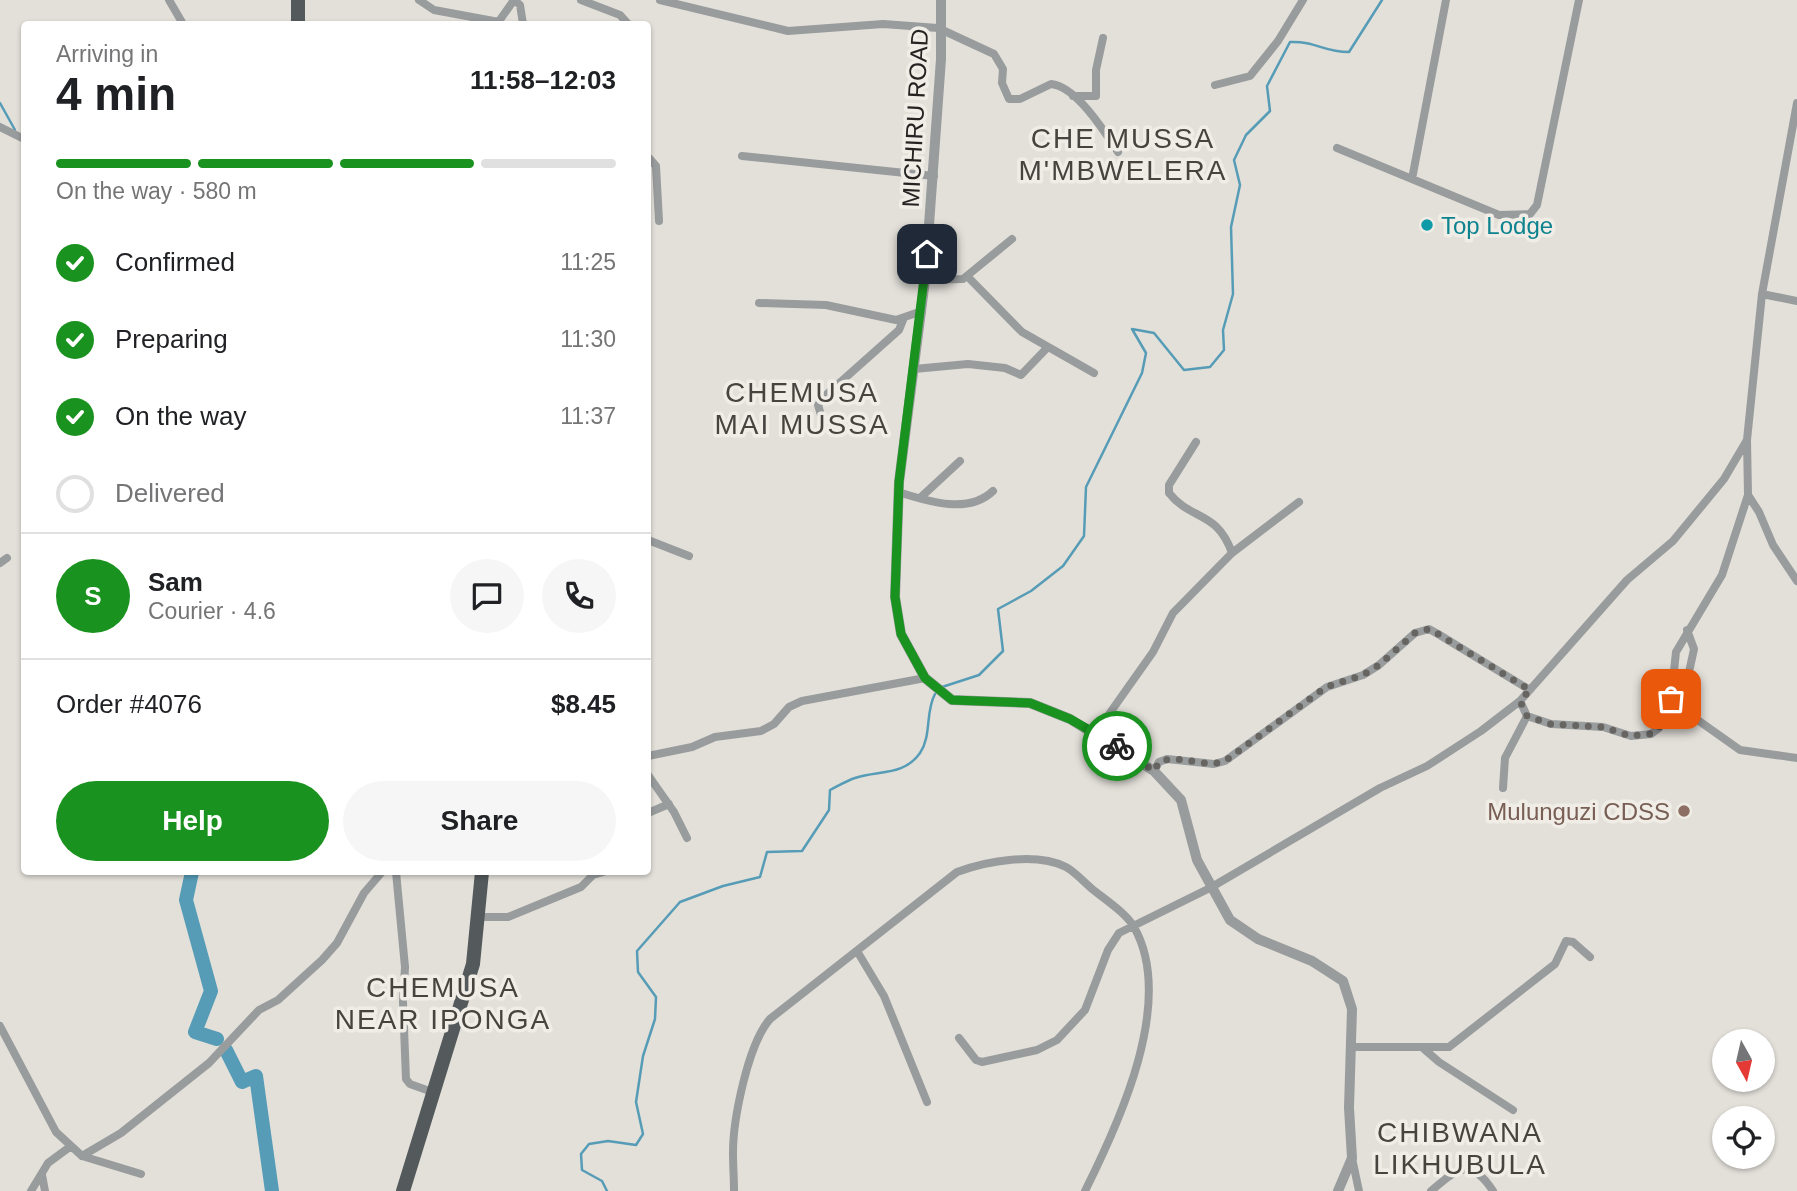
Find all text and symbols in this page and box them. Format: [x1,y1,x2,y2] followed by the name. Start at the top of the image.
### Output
[897,28,933,208] street label: MICHIRU ROAD
[56,41,158,67] text: Arriving in
[470,65,616,95] text: 11:58–12:03
[56,68,176,120] text: 4 min
[1019,123,1227,186] district label: CHE MUSSA M'MBWELERA
[56,178,257,204] text: On the way · 580 m
[1441,212,1553,239] place label: Top Lodge
[1419,217,1435,233] marker: Top Lodge
[897,224,957,284] pin
[908,235,946,273] icon: home
[56,244,94,282] icon: check
[115,247,235,277] text: Confirmed
[560,249,616,275] text: 11:25
[56,321,94,359] icon: check
[115,324,228,354] text: Preparing
[560,326,616,352] text: 11:30
[714,377,890,440] district label: CHEMUSA MAI MUSSA
[56,398,94,436] icon: check
[115,401,247,431] text: On the way
[560,403,616,429] text: 11:37
[115,478,225,508] text: Delivered
[450,559,524,633] button: chat
[542,559,616,633] button: phone
[148,567,203,597] text: Sam
[84,581,102,611] text: S
[148,598,276,624] text: Courier · 4.6
[1641,669,1701,729] pin
[1652,680,1690,718] icon: bag
[56,689,202,719] text: Order #4076
[551,689,616,719] text: $8.45
[1082,711,1152,781] courier
[1098,727,1136,765] icon: bike
[56,781,329,861] button: Help
[343,781,616,861] button: Share
[1487,798,1670,825] place label: Mulunguzi CDSS
[1676,803,1692,819] marker: Mulunguzi CDSS
[335,972,551,1035] district label: CHEMUSA NEAR IPONGA
[1712,1029,1774,1092] north arrow
[1712,1029,1775,1169] map controls
[1712,1106,1775,1169] button: locate
[1373,1117,1547,1180] district label: CHIBWANA LIKHUBULA

